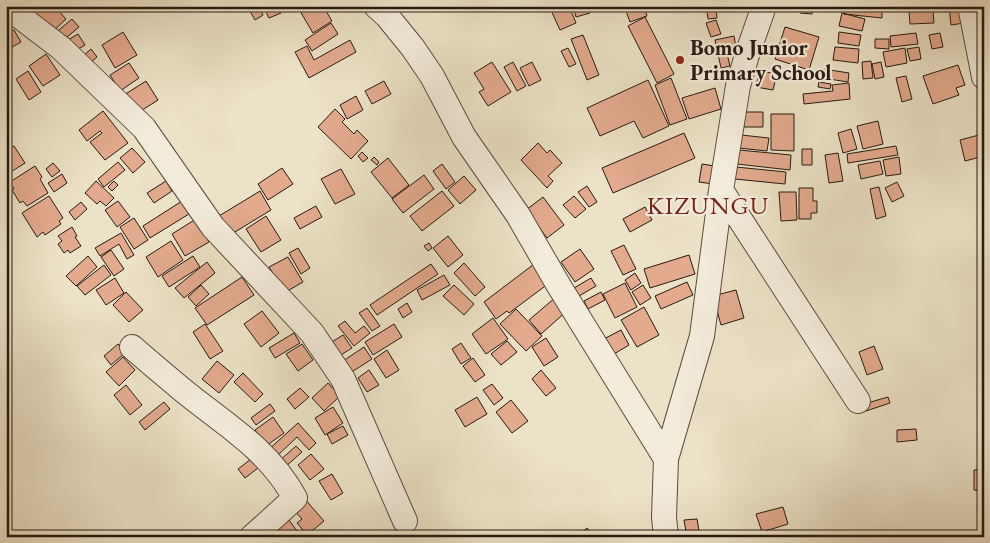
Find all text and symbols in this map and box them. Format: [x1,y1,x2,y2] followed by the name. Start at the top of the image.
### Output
[690,33,832,87] place label: Bomo Junior Primary School
[674,54,686,66] marker: Bomo Junior Primary School
[647,189,769,221] district label: KIZUNGU

